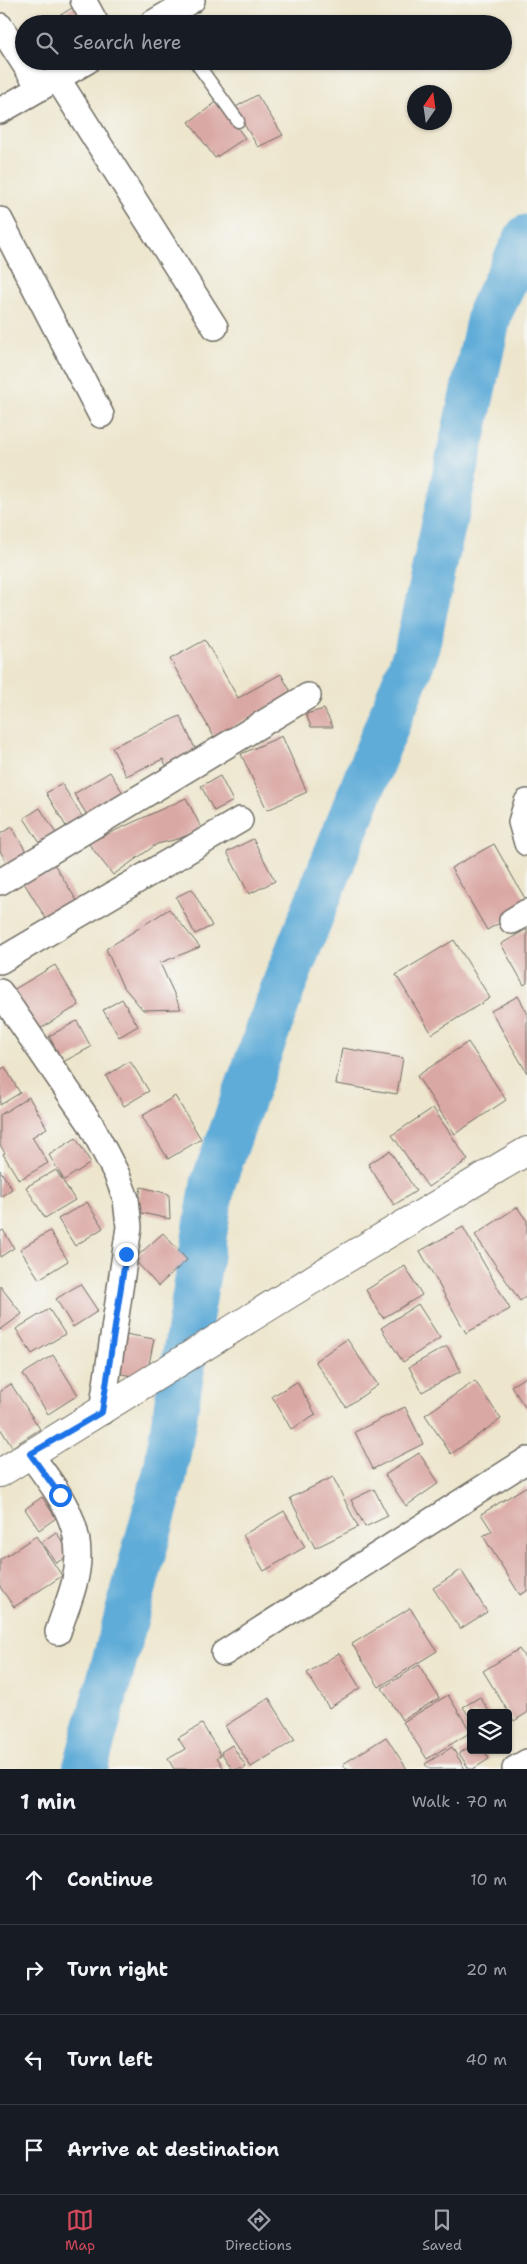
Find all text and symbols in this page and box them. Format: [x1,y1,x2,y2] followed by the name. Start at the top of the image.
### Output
[15,15,512,70] search box
[33,29,61,57] icon: search
[73,30,182,55] text: Search here
[407,85,452,130] north arrow
[115,1243,138,1266] route end
[49,1484,72,1507] route start
[467,1709,512,1754] map controls
[467,1709,512,1754] button: layers
[20,1788,76,1816] text: 1 min
[412,1791,507,1812] text: Walk · 70 m
[20,1866,48,1894] icon: ahead
[67,1867,153,1892] text: Continue
[470,1869,507,1890] text: 10 m
[20,1956,48,1984] icon: right
[67,1957,168,1982] text: Turn right
[466,1959,507,1980] text: 20 m
[20,2046,48,2074] icon: left
[67,2047,153,2072] text: Turn left
[465,2049,507,2070] text: 40 m
[20,2136,48,2164] icon: arrive
[67,2137,279,2162] text: Arrive at destination
[65,2206,95,2254] tab: Map
[225,2206,292,2254] tab: Directions
[422,2206,462,2254] tab: Saved

